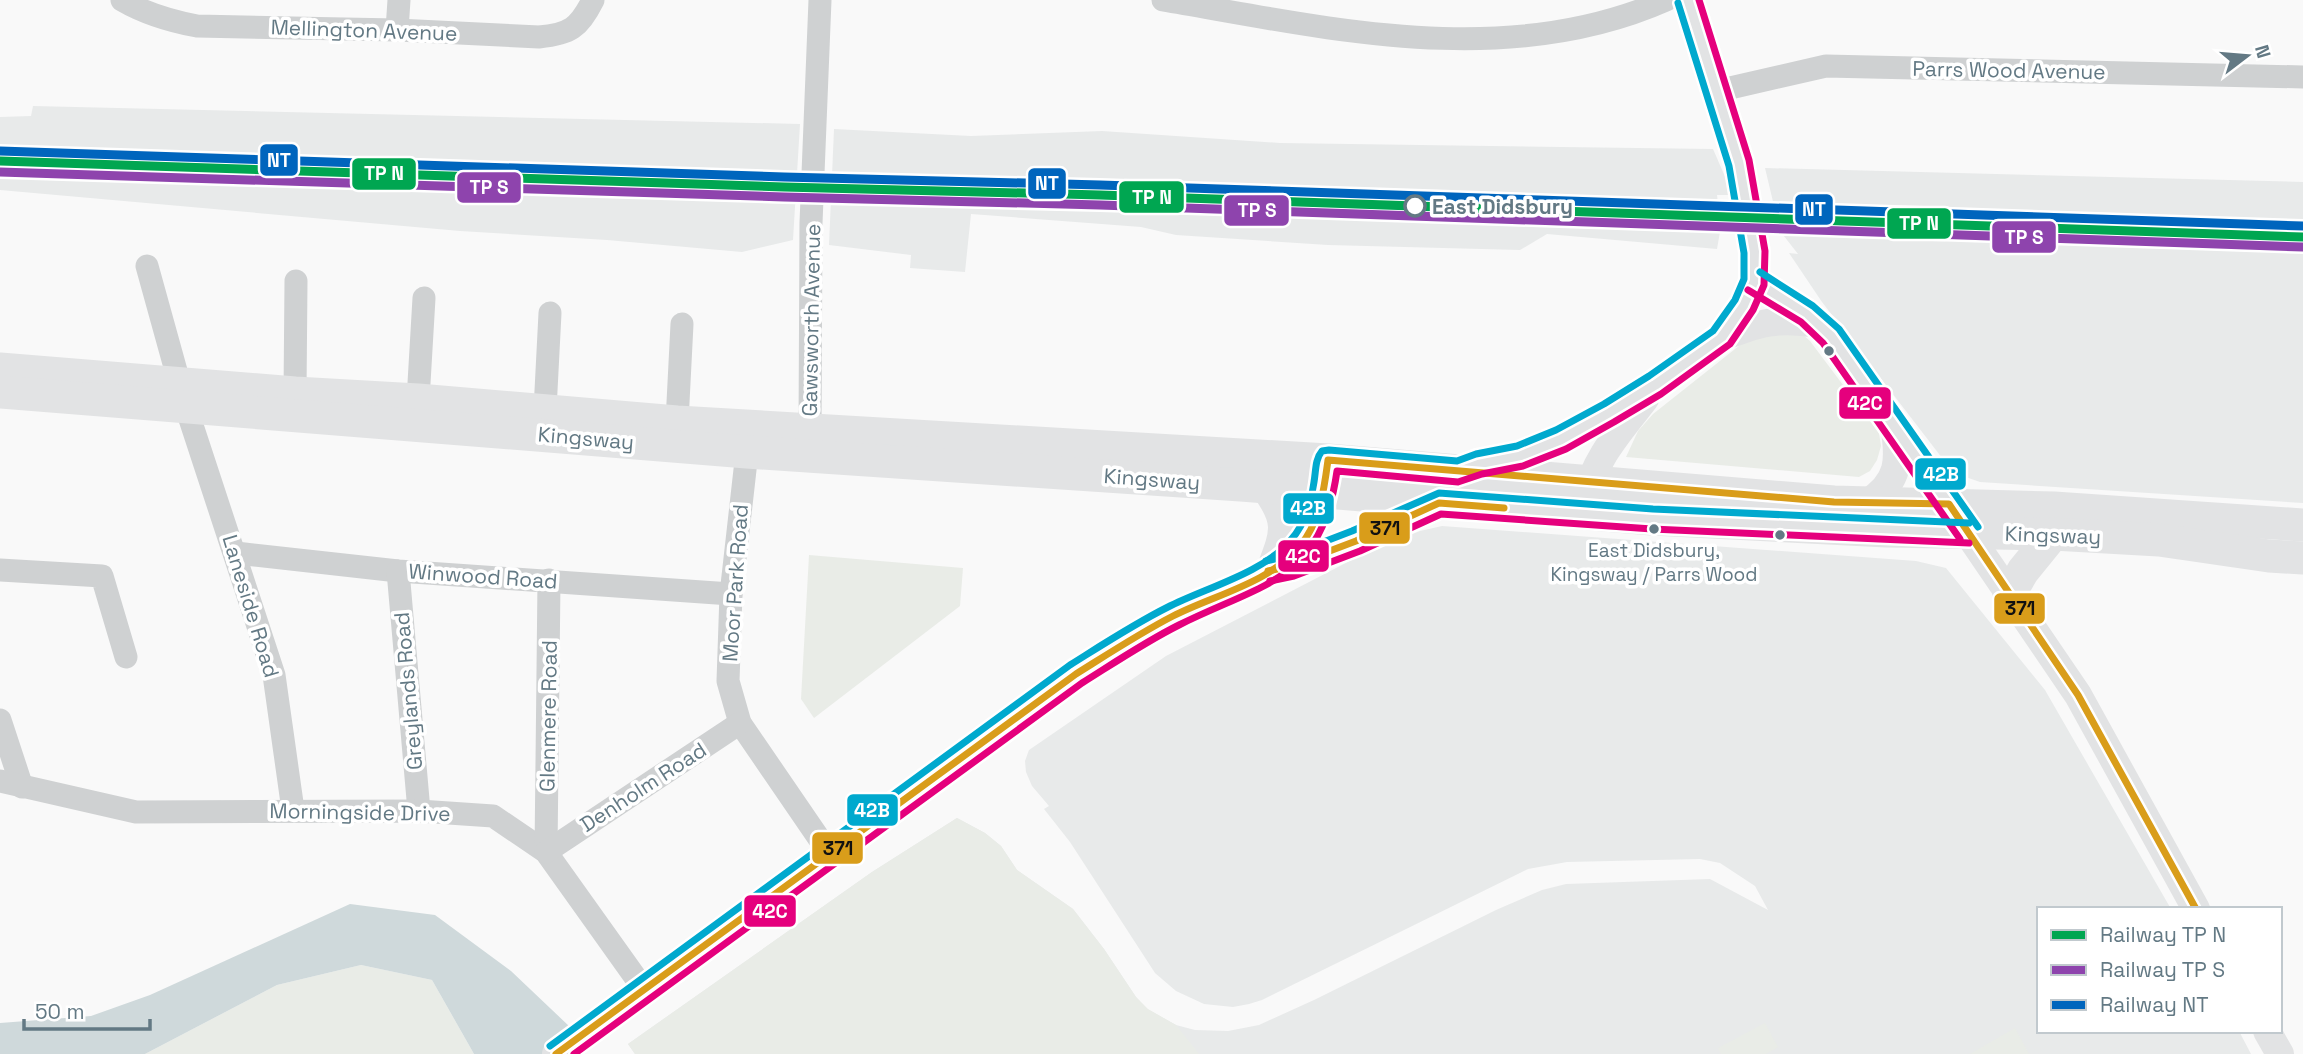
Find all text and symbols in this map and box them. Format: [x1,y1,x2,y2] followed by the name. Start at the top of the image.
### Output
[270,13,458,47] street label: Mellington Avenue
[2212,21,2282,91] north arrow
[2249,42,2277,61] text: N
[1912,55,2106,85] street label: Parrs Wood Avenue
[259,143,299,177] line badge: NT
[267,148,291,173] text: NT
[351,157,417,191] line badge: TP N
[364,161,404,186] text: TP N
[1027,167,1067,200] line badge: NT
[456,171,522,204] line badge: TP S
[1035,171,1059,196] text: NT
[470,175,509,200] text: TP S
[1118,180,1185,214] line badge: TP N
[1132,185,1172,210] text: TP N
[1432,193,1573,220] place label: East Didsbury
[1794,193,1834,226] line badge: NT
[1223,194,1290,227] line badge: TP S
[1404,195,1426,217] marker: East Didsbury
[1802,197,1826,222] text: NT
[1238,198,1277,223] text: TP S
[1886,207,1952,240] line badge: TP N
[1899,211,1939,236] text: TP N
[1991,220,2057,254] line badge: TP S
[796,223,826,417] street label: Gawsworth Avenue
[2005,225,2044,250] text: TP S
[1822,344,1836,358] unlabelled marker
[1838,386,1892,420] line badge: 42C
[1847,391,1883,416] text: 42C
[537,420,635,456] street label: Kingsway
[1914,457,1967,491] line badge: 42B
[1103,462,1201,496] street label: Kingsway
[1923,462,1959,487] text: 42B
[1282,492,1335,525] line badge: 42B
[1290,496,1326,521] text: 42B
[716,503,754,663] street label: Moor Park Road
[1358,511,1411,545] line badge: 371
[1370,516,1400,541] text: 371
[2004,520,2102,550] street label: Kingsway
[1647,522,1661,536] marker: East Didsbury, Kingsway / Parrs Wood
[1773,528,1787,542] unlabelled marker
[216,531,286,681] street label: Laneside Road
[1550,538,1758,587] place label: East Didsbury, Kingsway / Parrs Wood
[1277,539,1330,573] line badge: 42C
[1285,544,1321,569] text: 42C
[408,557,558,595] street label: Winwood Road
[1993,592,2046,625] line badge: 371
[2005,596,2035,621] text: 371
[388,611,428,771] street label: Greylands Road
[533,640,563,792] street label: Glenmere Road
[575,736,711,838] street label: Denholm Road
[846,793,899,827] line badge: 42B
[269,797,451,827] street label: Morningside Drive
[854,798,890,823] text: 42B
[811,831,864,865] line badge: 371
[823,836,853,861] text: 371
[743,894,797,928] line badge: 42C
[752,899,788,924] text: 42C
[2037,907,2282,1033] legend
[2100,921,2226,948] text: Railway TP N
[2100,956,2225,983] text: Railway TP S
[24,988,150,1032] scale bar
[2100,991,2209,1018] text: Railway NT
[35,998,85,1025] text: 50 m

